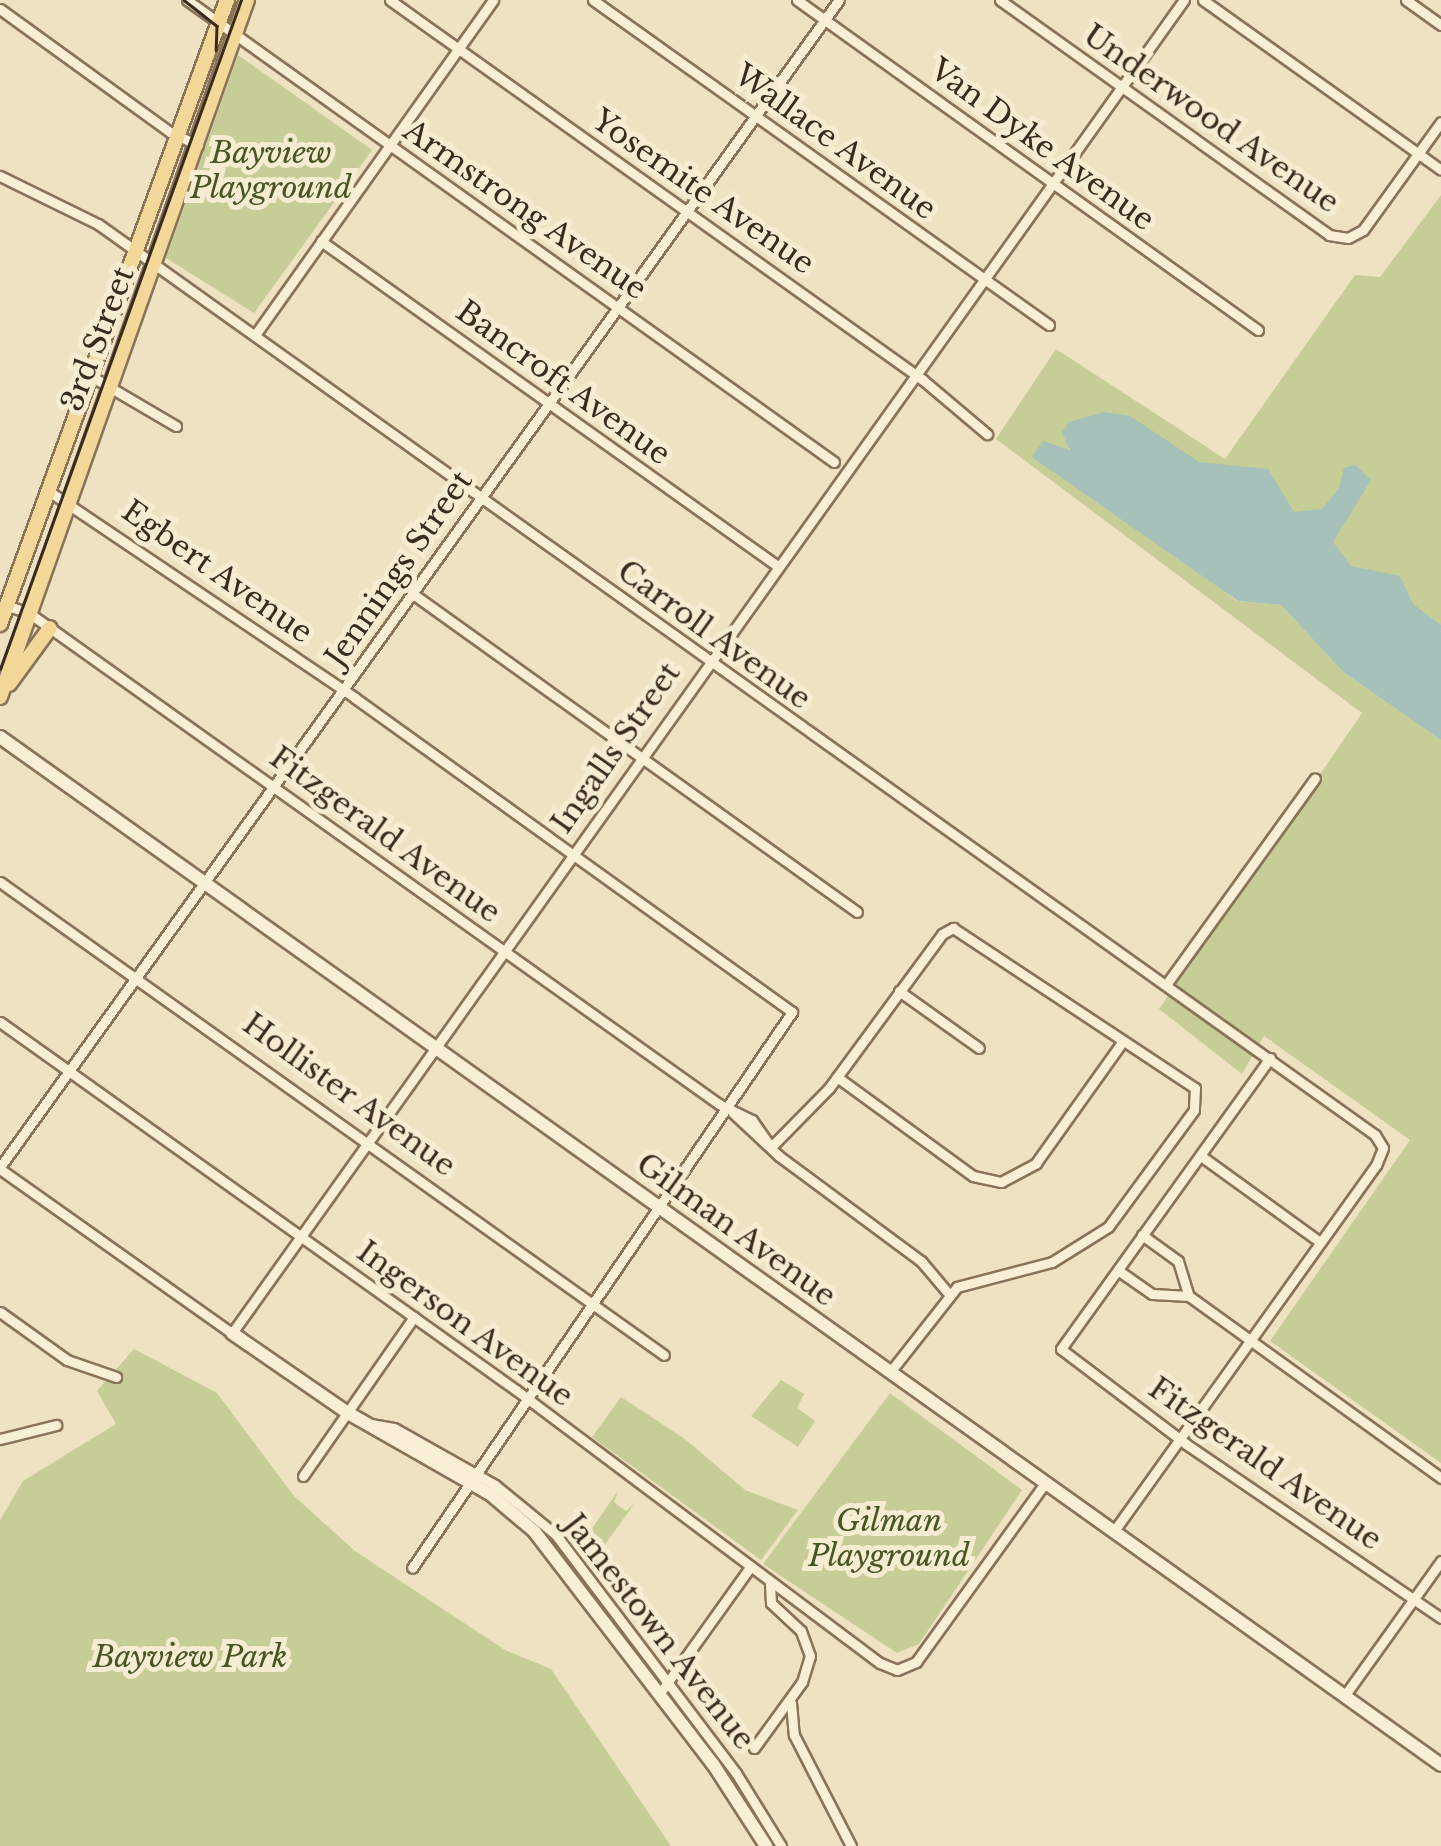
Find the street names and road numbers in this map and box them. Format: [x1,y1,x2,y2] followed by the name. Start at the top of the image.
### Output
[1076,17,1346,221] street label: Underwood Avenue
[922,51,1162,239] street label: Van Dyke Avenue
[727,56,943,228] street label: Wallace Avenue
[585,102,821,282] street label: Yosemite Avenue
[396,112,654,308] street label: Armstrong Avenue
[54,262,142,416] street label: 3rd Street
[449,293,677,473] street label: Bancroft Avenue
[318,464,480,674] street label: Jennings Street
[114,493,320,651] street label: Egbert Avenue
[610,553,818,717] street label: Carroll Avenue
[544,656,688,840] street label: Ingalls Street
[262,739,508,931] street label: Fitzgerald Avenue
[235,1005,463,1185] street label: Hollister Avenue
[629,1145,843,1315] street label: Gilman Avenue
[350,1233,580,1415] street label: Ingerson Avenue
[1141,1370,1389,1558] street label: Fitzgerald Avenue
[556,1507,762,1757] street label: Jamestown Avenue

